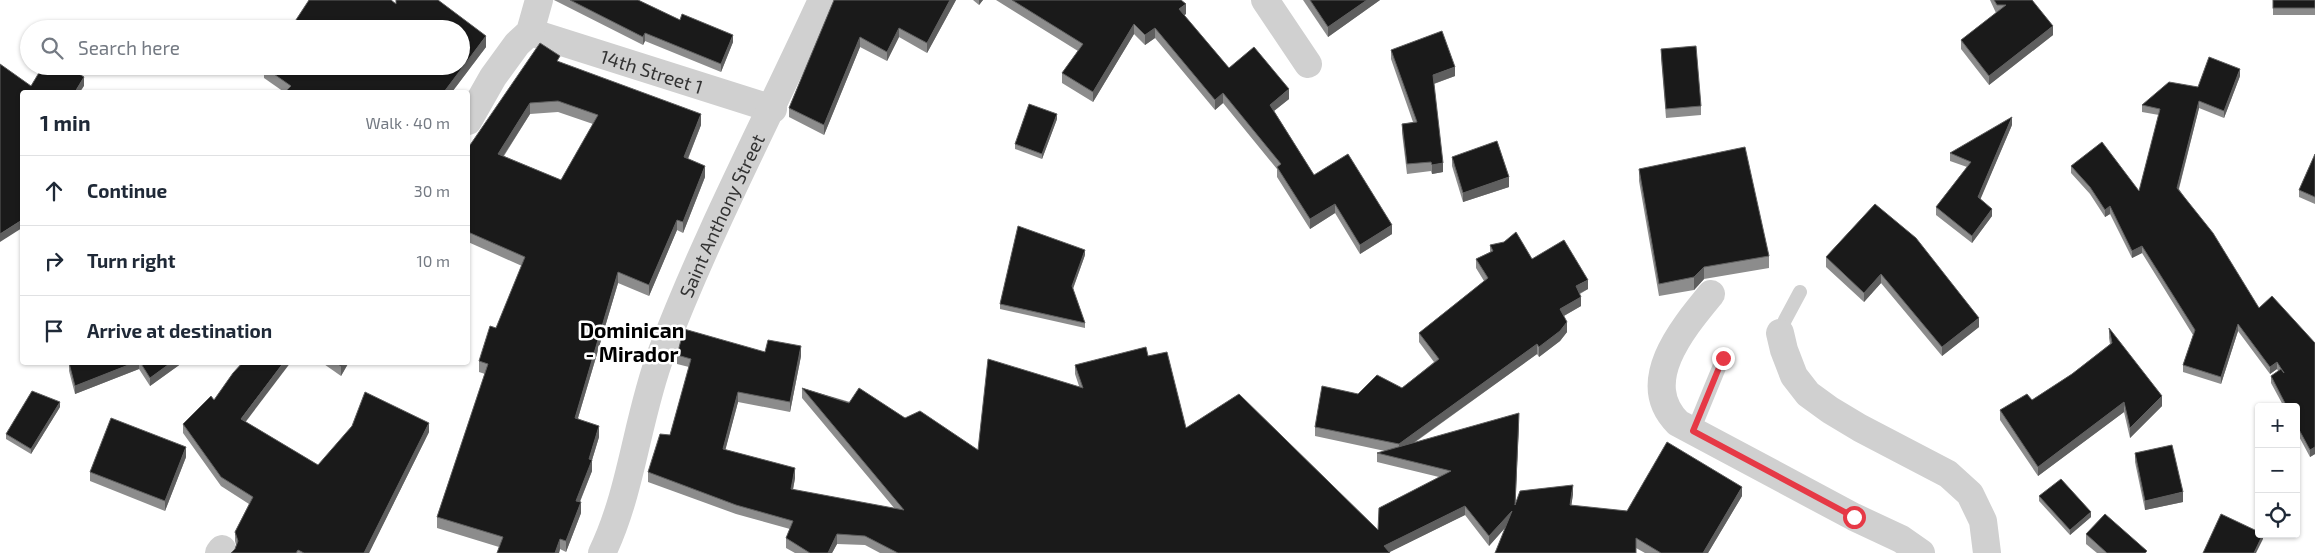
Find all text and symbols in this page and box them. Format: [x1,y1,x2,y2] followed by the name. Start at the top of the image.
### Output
[20,20,470,75] search box
[38,34,66,62] icon: search
[78,36,180,59] text: Search here
[598,44,706,98] street label: 14th Street 1
[40,110,91,135] text: 1 min
[366,113,450,132] text: Walk · 40 m
[674,130,769,301] street label: Saint Anthony Street
[40,177,68,205] icon: ahead
[87,179,167,202] text: Continue
[414,181,450,200] text: 30 m
[40,247,68,275] icon: right
[87,249,175,272] text: Turn right
[416,251,450,270] text: 10 m
[40,317,68,345] icon: arrive
[580,317,684,366] district label: Dominican - Mirador
[87,319,272,342] text: Arrive at destination
[1712,347,1735,370] route end
[2255,403,2300,538] map controls
[2255,403,2300,448] button: +
[2255,448,2300,493] button: −
[2255,493,2300,538] button: locate
[1843,506,1866,529] route start

